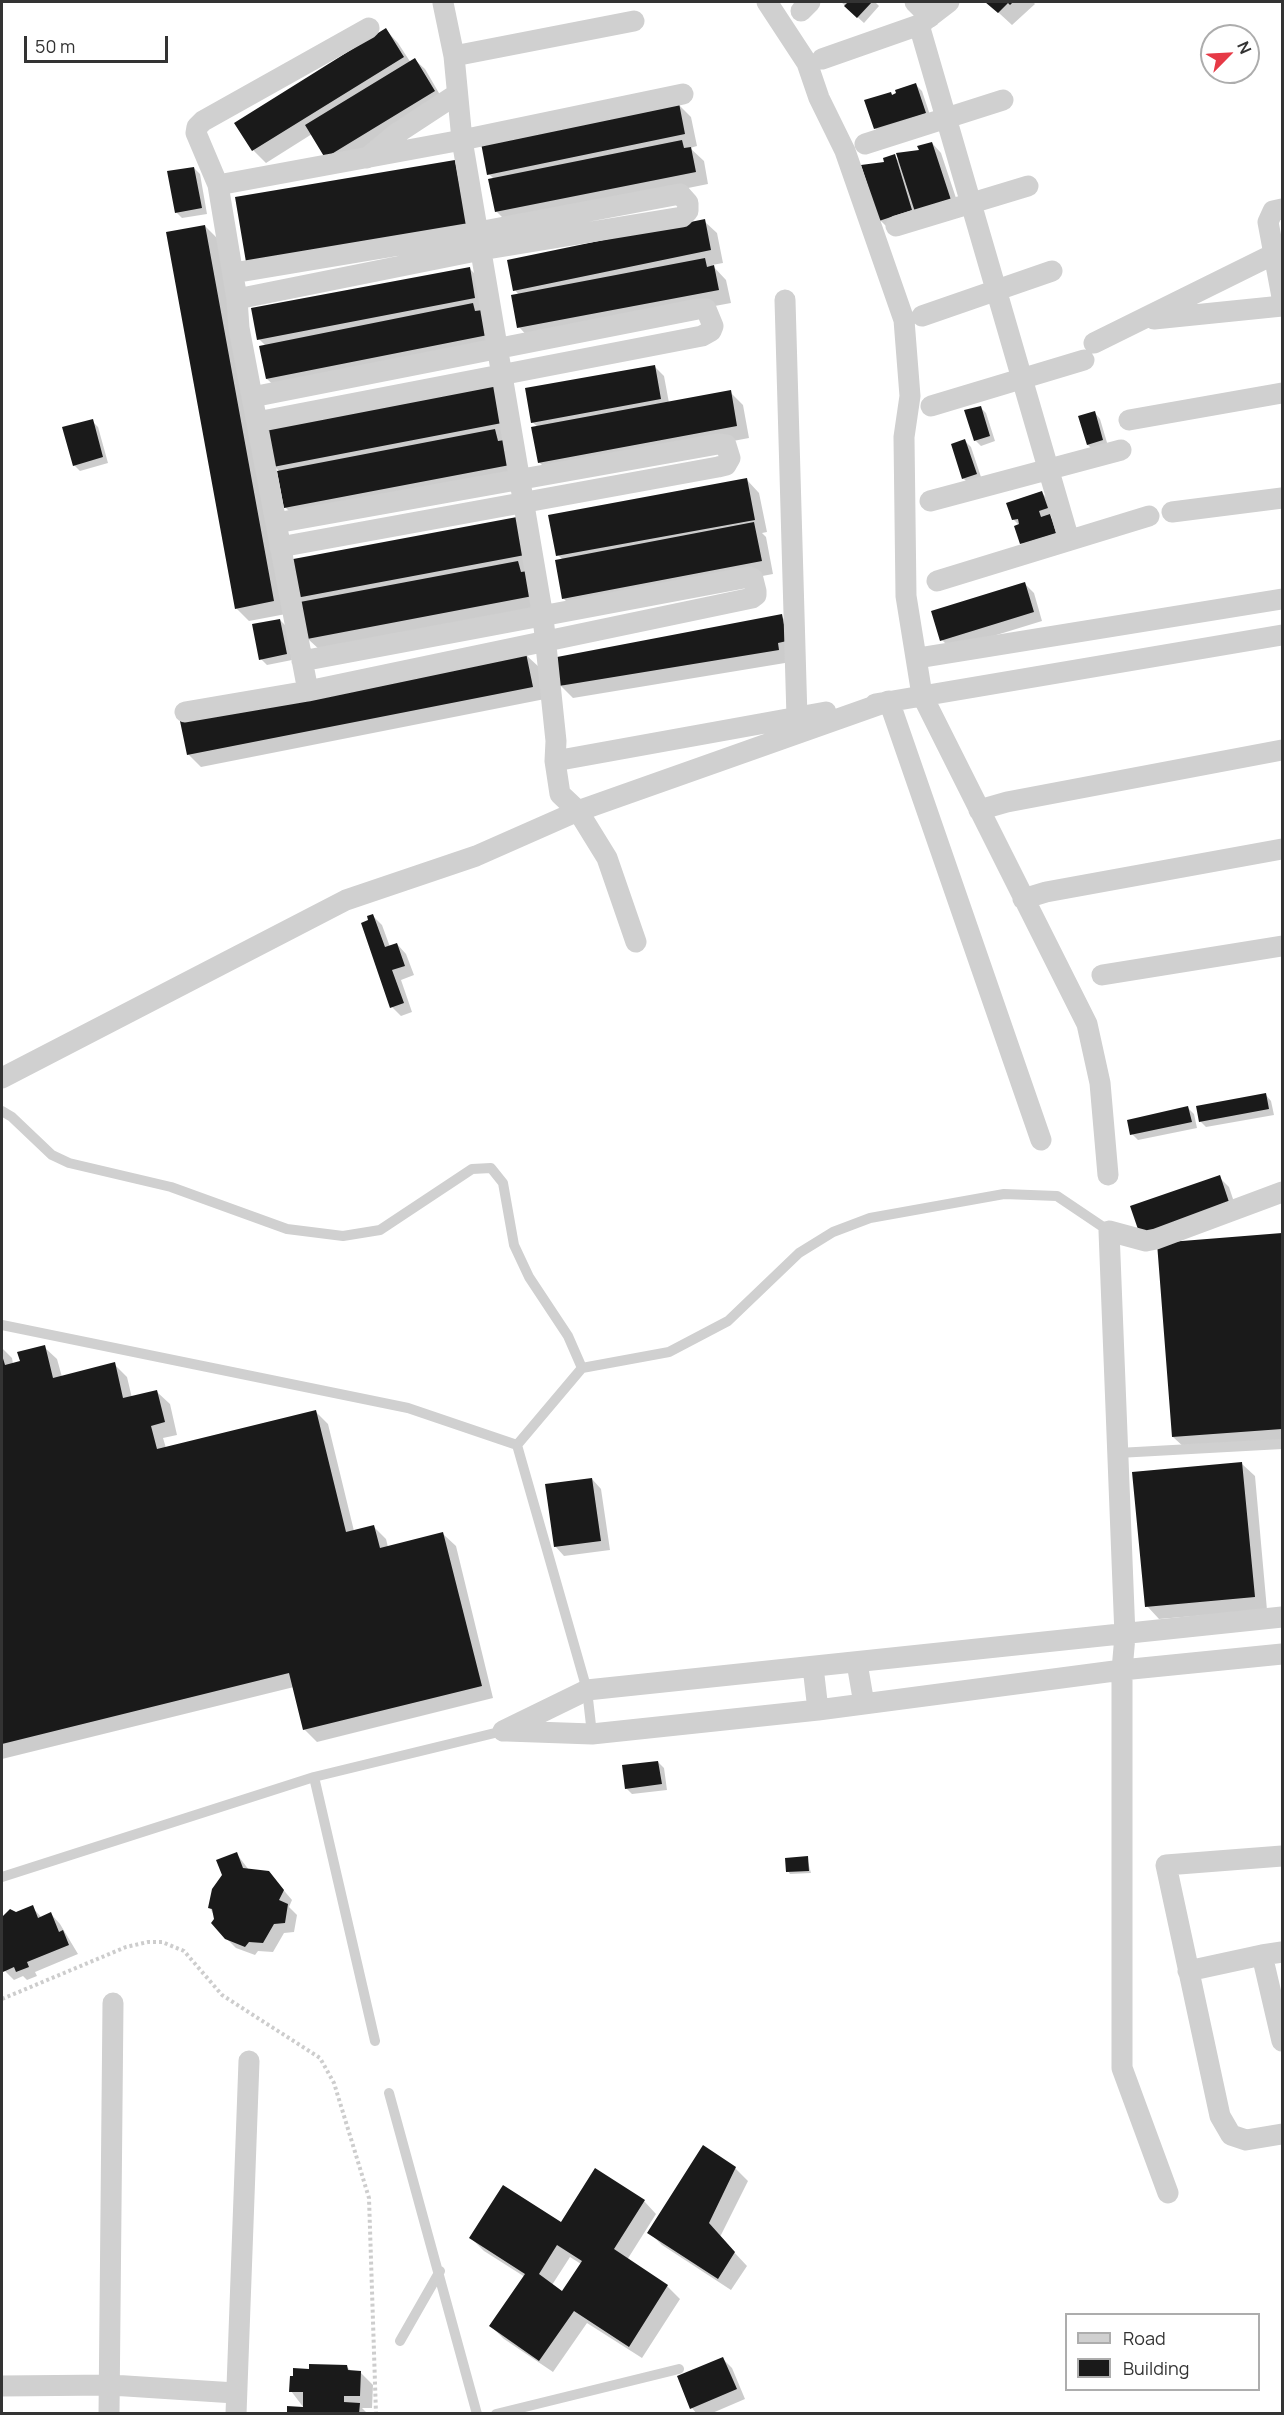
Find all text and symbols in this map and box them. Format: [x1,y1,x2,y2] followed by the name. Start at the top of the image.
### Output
[27,24,171,62] scale bar
[1200,24,1260,84] north arrow
[35,34,75,58] text: 50 m
[1232,38,1257,57] text: N
[1065,2313,1260,2391] legend
[1123,2326,1166,2350] text: Road
[1123,2356,1189,2380] text: Building

